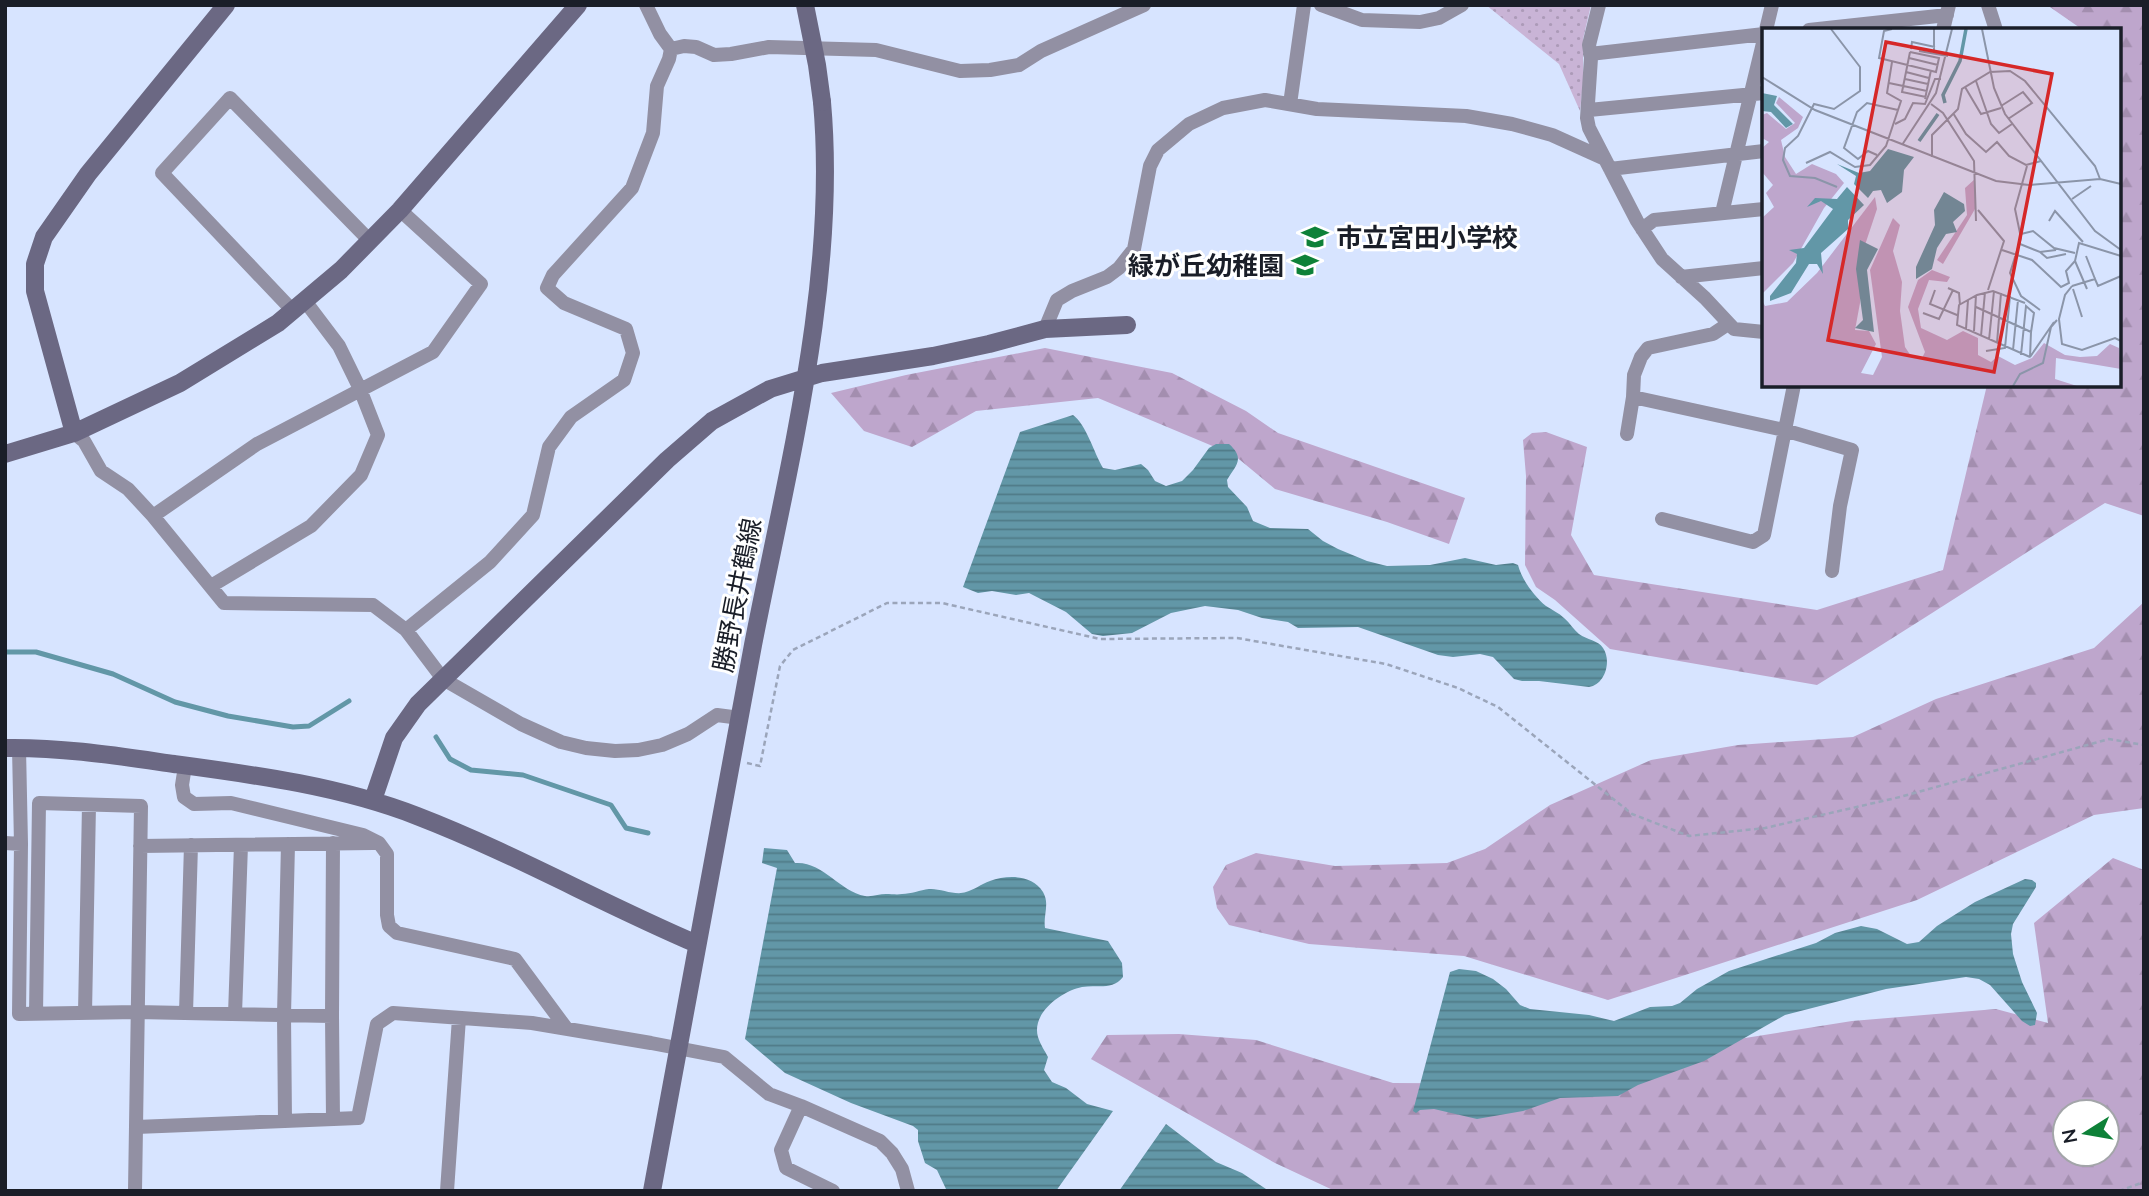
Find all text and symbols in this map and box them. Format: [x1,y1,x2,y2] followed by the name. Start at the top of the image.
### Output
[1762,28,2121,387] inset map
[1336,221,1518,254] place label: 市立宮田小学校
[1300,222,1330,252] school or university icon: 市立宮田小学校
[1128,249,1284,282] place label: 緑が丘幼稚園
[1290,250,1320,280] school or university icon: 緑が丘幼稚園
[706,515,768,675] street label: 勝野長井鶴線
[2051,1098,2121,1168] north arrow
[2056,1127,2082,1146] text: N

